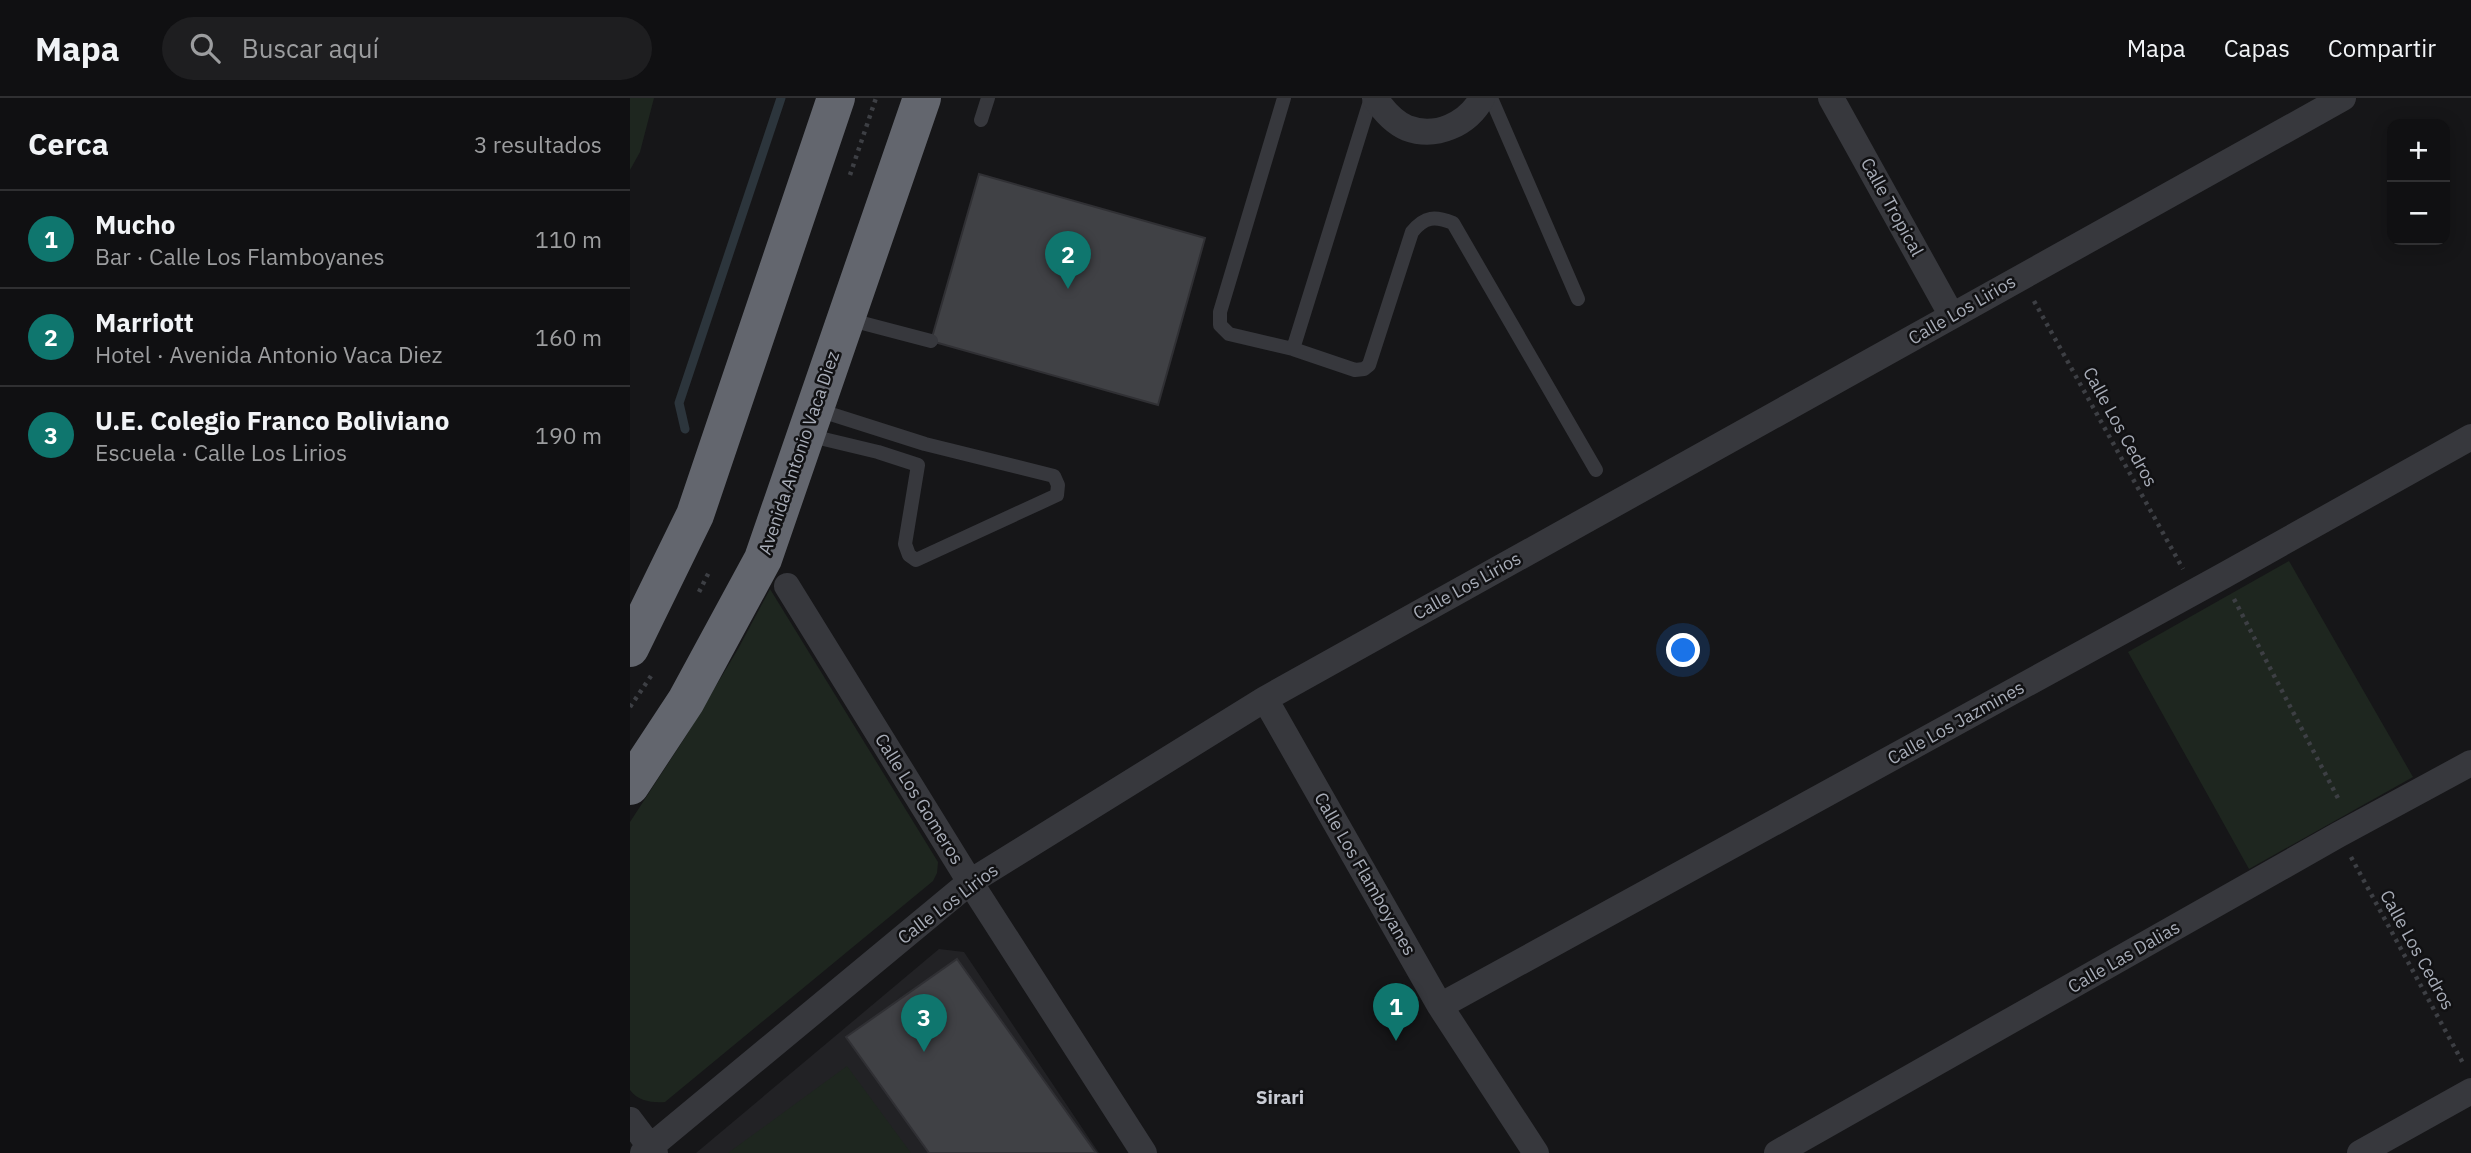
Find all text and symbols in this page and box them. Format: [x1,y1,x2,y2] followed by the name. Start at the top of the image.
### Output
[162,17,652,80] search box
[35,27,120,70] text: Mapa
[186,29,224,67] icon: search
[242,31,379,65] text: Buscar aquí
[2127,32,2186,64] text: Mapa
[2224,32,2290,64] text: Capas
[2328,32,2436,64] text: Compartir
[2387,119,2450,245] map controls
[2387,119,2450,182] button: +
[28,124,109,163] text: Cerca
[474,129,602,159] text: 3 resultados
[1856,153,1929,260] street label: Calle Tropical
[2387,182,2450,245] button: −
[95,207,175,241] text: Mucho
[44,224,58,254] text: 1
[535,224,602,254] text: 110 m
[1045,231,1091,289] pin: 2
[95,241,385,271] text: Bar · Calle Los Flamboyanes
[1904,270,2019,350] street label: Calle Los Lirios
[95,305,194,339] text: Marriott
[44,322,58,352] text: 2
[535,322,602,352] text: 160 m
[95,339,442,369] text: Hotel · Avenida Antonio Vaca Diez
[753,348,844,558] street label: Avenida Antonio Vaca Diez
[2078,363,2163,491] street label: Calle Los Cedros
[95,403,450,437] text: U.E. Colegio Franco Boliviano
[44,420,58,450] text: 3
[535,420,602,450] text: 190 m
[95,437,347,467] text: Escuela · Calle Los Lirios
[1409,546,1525,625] street label: Calle Los Lirios
[1666,633,1700,667] your location
[1883,675,2028,770] street label: Calle Los Jazmines
[870,729,969,868] street label: Calle Los Gomeros
[1309,788,1422,959] street label: Calle Los Flamboyanes
[893,858,1003,949] street label: Calle Los Lirios
[2375,886,2460,1014] street label: Calle Los Cedros
[2064,915,2184,998] street label: Calle Las Dalias
[1373,983,1419,1041] pin: 1
[901,994,947,1052] pin: 3
[1256,1085,1304,1109] district label: Sirari

